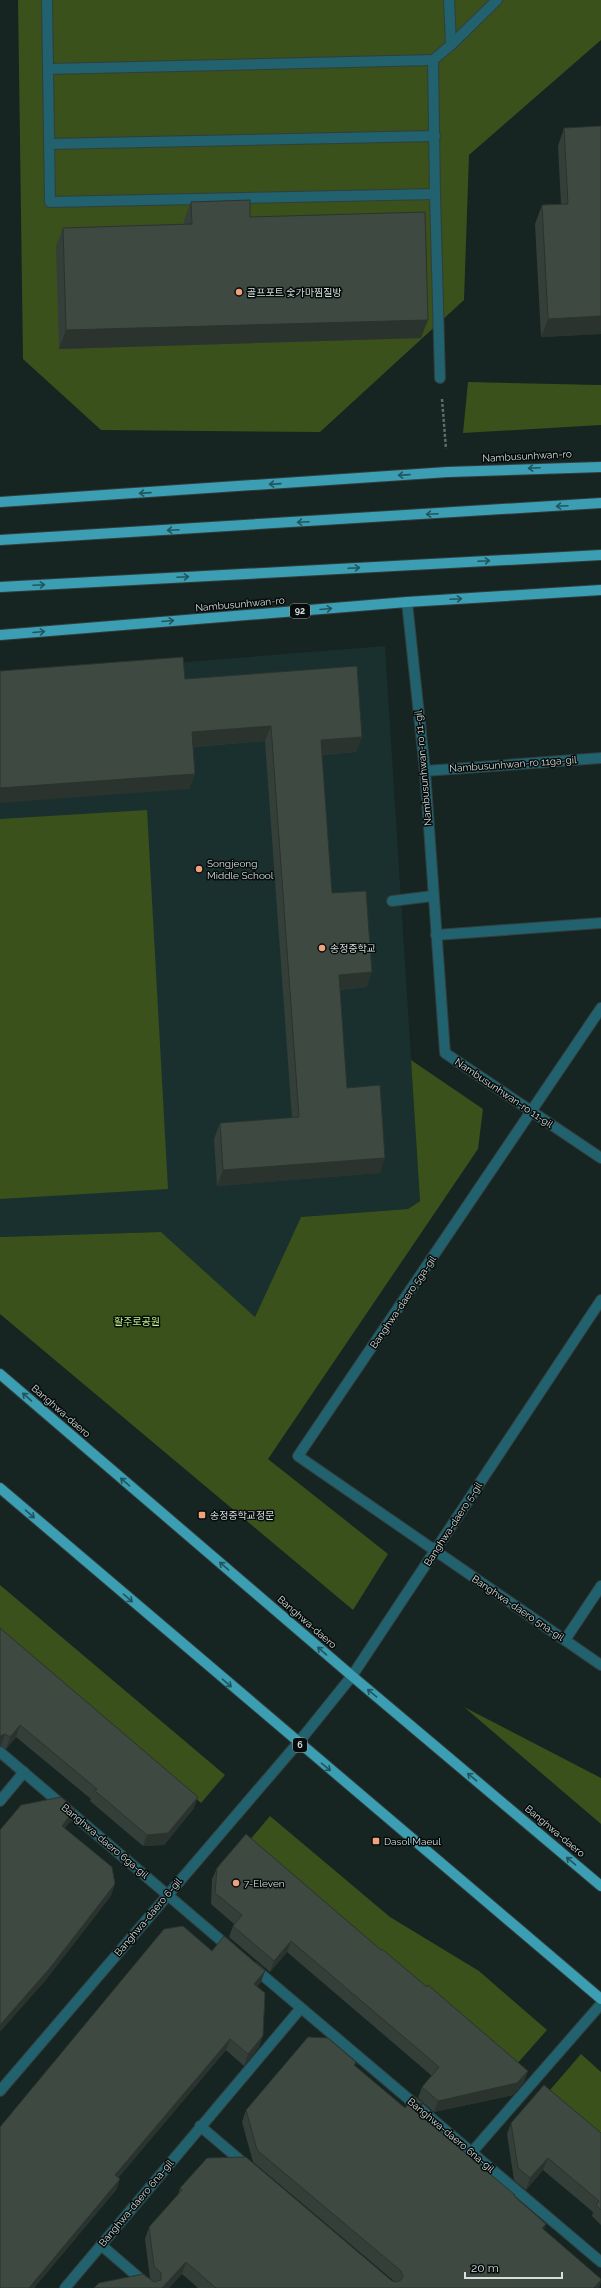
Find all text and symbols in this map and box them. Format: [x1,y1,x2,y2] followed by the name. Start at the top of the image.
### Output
[234,287,244,297] marker: 골프포트 숯가마찜질방
[247,287,342,298] place label: 골프포트 숯가마찜질방
[482,448,572,464] street label: Nambusunhwan-ro
[528,464,541,472] one-way arrow
[398,472,411,479] one-way arrow
[269,480,282,487] one-way arrow
[139,489,152,496] one-way arrow
[556,503,569,510] one-way arrow
[426,511,439,518] one-way arrow
[297,518,310,526] one-way arrow
[167,526,180,533] one-way arrow
[477,557,490,565] one-way arrow
[348,564,361,572] one-way arrow
[176,574,189,581] one-way arrow
[32,581,45,589] one-way arrow
[195,595,285,613] street label: Nambusunhwan-ro
[449,596,462,603] one-way arrow
[290,604,310,618] road number: 92
[319,605,332,612] one-way arrow
[161,618,174,625] one-way arrow
[32,628,45,635] one-way arrow
[412,710,434,826] street label: Nambusunhwan-ro 11-gil
[449,754,577,774] street label: Nambusunhwan-ro 11ga-gil
[207,858,274,881] place label: Songjeong Middle School
[194,864,204,874] marker: Songjeong Middle School
[317,943,327,953] marker: 송정중학교
[330,943,376,954] place label: 송정중학교
[453,1056,555,1130] street label: Nambusunhwan-ro 11-gil
[368,1253,438,1350] street label: Banghwa-daero 5ga-gil
[114,1316,160,1327] park label: 활주로공원
[29,1382,93,1440] street label: Banghwa-daero
[22,1393,32,1402] one-way arrow
[120,1477,131,1486] one-way arrow
[422,1480,484,1568] street label: Banghwa-daero 5-gil
[24,1509,35,1518] one-way arrow
[197,1510,207,1520] marker: 송정중학교정문
[210,1510,274,1521] place label: 송정중학교정문
[219,1562,229,1571] one-way arrow
[470,1573,566,1643] street label: Banghwa-daero 5na-gil
[275,1593,339,1651] street label: Banghwa-daero
[123,1594,134,1603] one-way arrow
[318,1647,328,1656] one-way arrow
[222,1678,232,1687] one-way arrow
[367,1689,378,1698] one-way arrow
[293,1738,307,1752] road number: 6
[321,1763,331,1772] one-way arrow
[466,1773,477,1782] one-way arrow
[59,1801,151,1881] street label: Banghwa-daero 6ga-gil
[523,1803,587,1859] street label: Banghwa-daero
[371,1836,381,1846] marker: Dasol Maeul
[384,1836,441,1847] place label: Dasol Maeul
[566,1856,577,1865] one-way arrow
[112,1876,184,1958] street label: Banghwa-daero 6-gil
[231,1878,241,1888] marker: 7-Eleven
[244,1878,285,1889] place label: 7-Eleven
[406,2096,497,2175] street label: Banghwa-daero 6na-gil
[97,2157,176,2248] street label: Banghwa-daero 6na-gil
[465,2254,562,2280] scale bar
[471,2261,499,2275] text: 20 m

